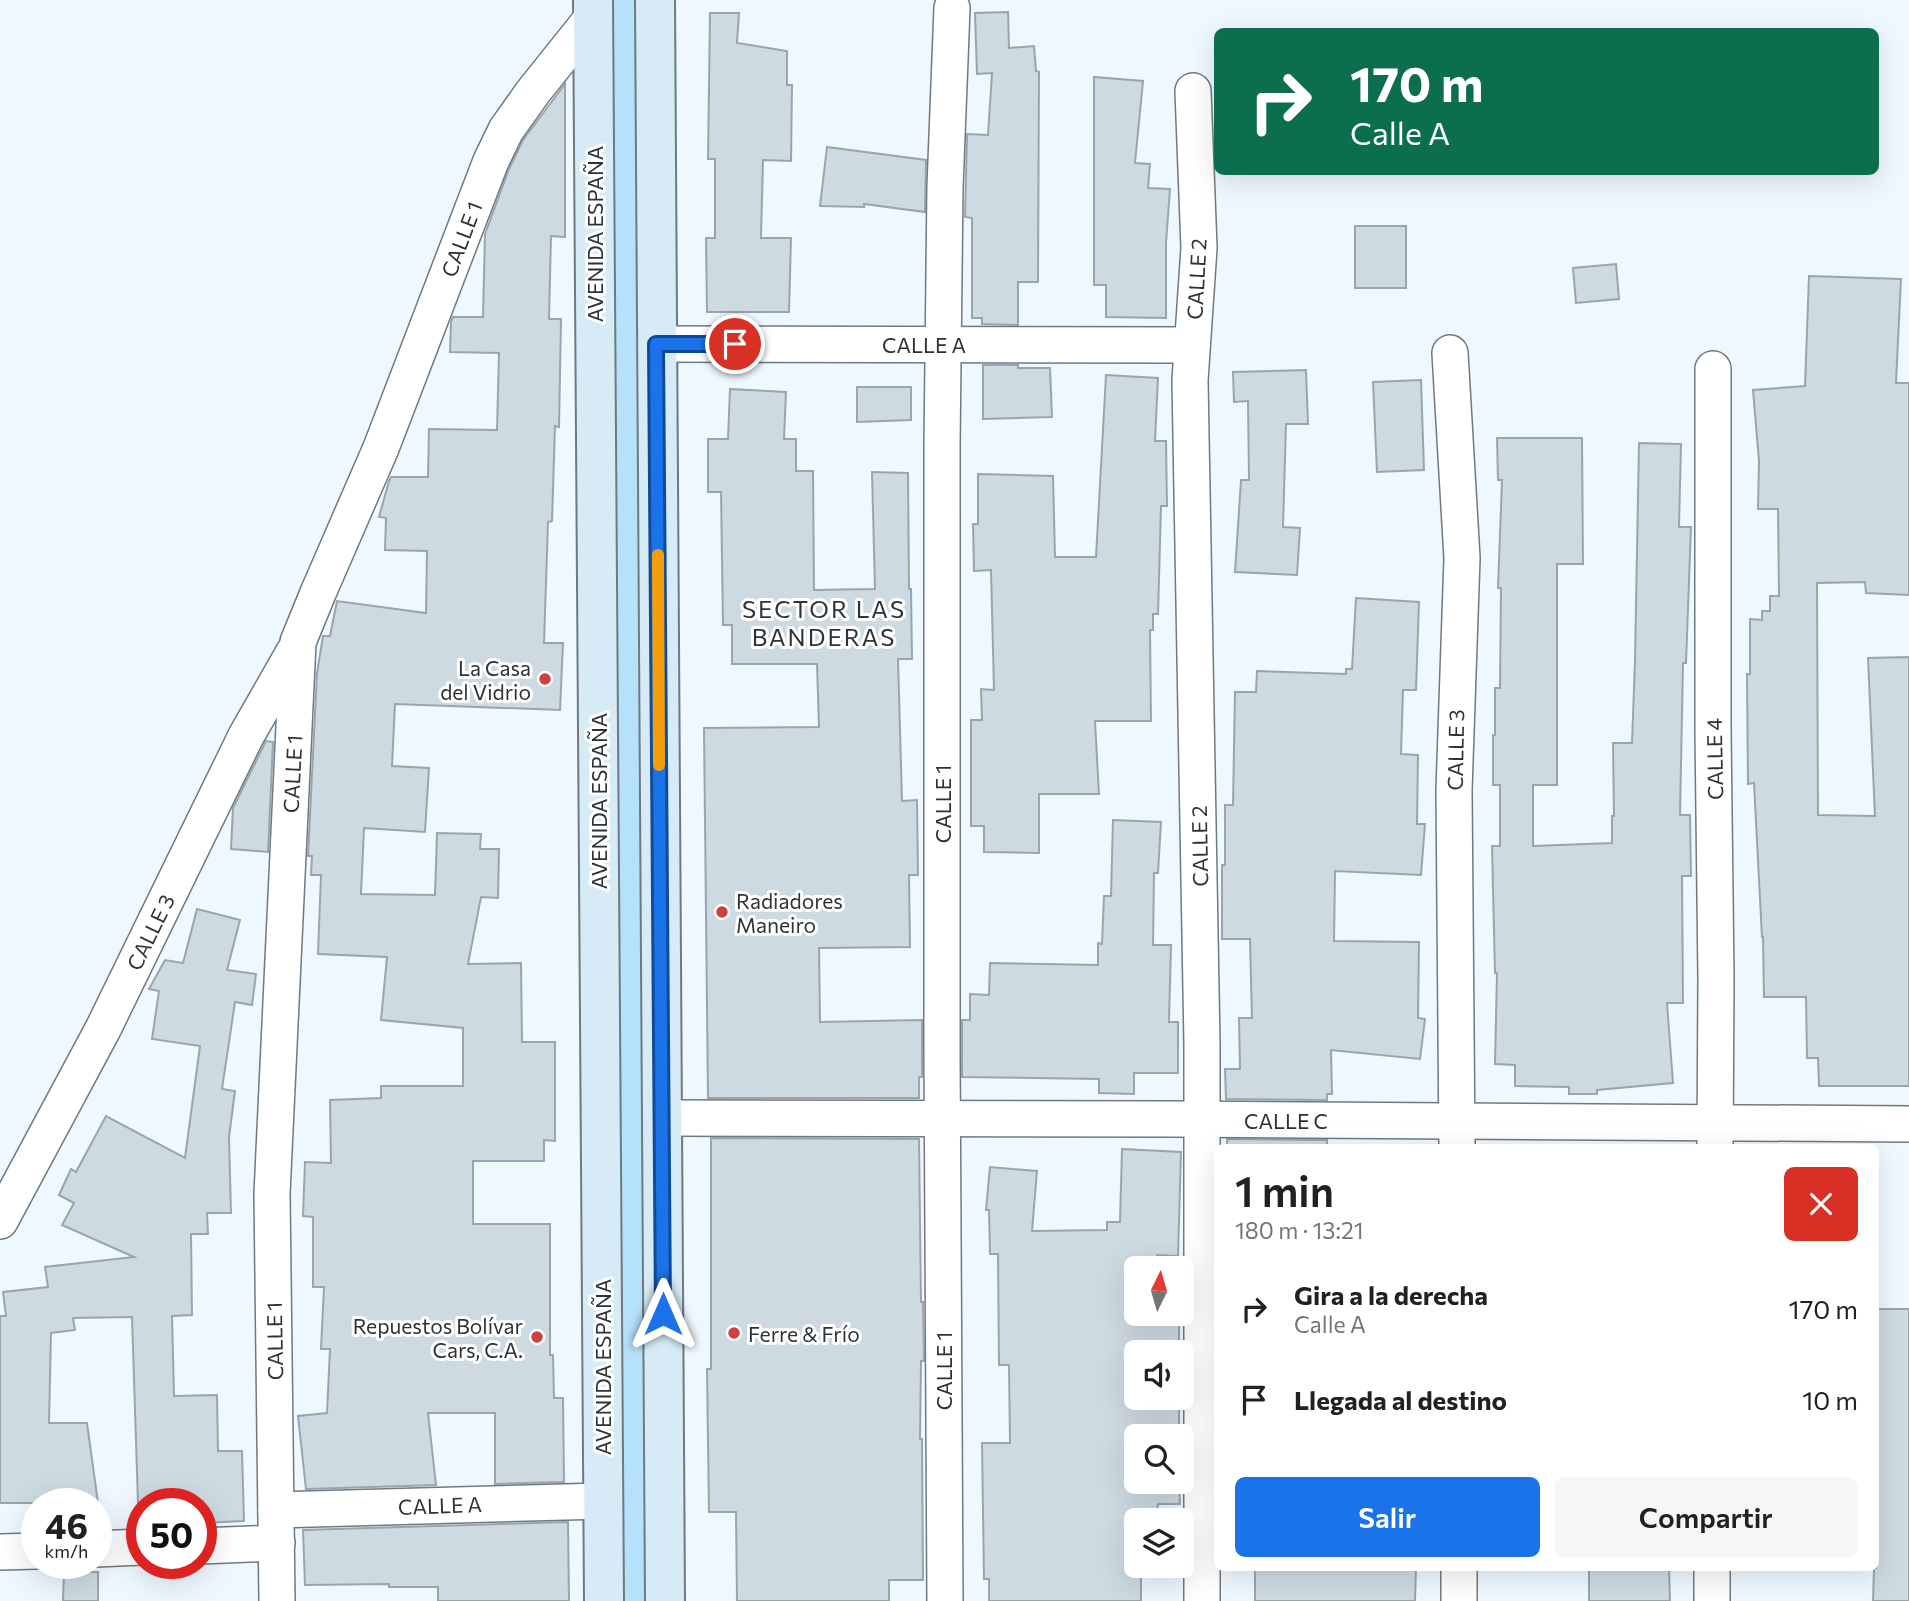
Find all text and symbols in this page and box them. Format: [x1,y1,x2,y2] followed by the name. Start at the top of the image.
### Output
[1350,52,1483,112] text: 170 m
[1235,56,1326,147] icon: right
[1350,112,1450,152] text: Calle A
[582,146,607,322] street label: AVENIDA ESPAÑA
[435,198,487,280] street label: CALLE 1
[1181,238,1211,320] street label: CALLE 2
[705,314,765,374] pin
[716,325,754,363] icon: arrive
[882,332,966,357] street label: CALLE A
[742,594,906,651] district label: SECTOR LAS BANDERAS
[440,655,531,704] place label: La Casa del Vidrio
[537,671,553,687] marker: La Casa del Vidrio
[1442,709,1468,791] street label: CALLE 3
[586,713,611,889] street label: AVENIDA ESPAÑA
[1701,717,1727,800] street label: CALLE 4
[277,734,307,814] street label: CALLE 1
[930,765,955,843] street label: CALLE 1
[1186,805,1212,887] street label: CALLE 2
[736,888,843,937] place label: Radiadores Maneiro
[121,890,179,974] street label: CALLE 3
[714,904,730,920] marker: Radiadores Maneiro
[1244,1108,1328,1133] street label: CALLE C
[1235,1164,1334,1216] text: 1 min
[1784,1167,1858,1241] button: close
[1235,1216,1363,1244] text: 180 m · 13:21
[1124,1256,1194,1326] north arrow
[1124,1256,1194,1578] map controls
[626,1277,700,1351] position arrow
[590,1279,615,1455] street label: AVENIDA ESPAÑA
[1294,1279,1488,1310] text: Gira a la derecha
[1235,1290,1273,1328] icon: right
[1789,1293,1858,1324] text: 170 m
[261,1302,287,1380] street label: CALLE 1
[1294,1310,1366,1338] text: Calle A
[353,1313,523,1362] place label: Repuestos Bolívar Cars, C.A.
[748,1321,860,1346] place label: Ferre & Frío
[726,1325,742,1341] marker: Ferre & Frío
[529,1329,545,1345] marker: Repuestos Bolívar Cars, C.A.
[931,1332,956,1410] street label: CALLE 1
[1124,1340,1194,1410] button: sound
[1235,1381,1273,1419] icon: arrive
[1294,1384,1507,1415] text: Llegada al destino
[1802,1384,1858,1415] text: 10 m
[1124,1424,1194,1494] button: search
[1235,1477,1540,1557] button: Salir
[1554,1477,1858,1557] button: Compartir
[126,1488,217,1579] speed limit sign: 50
[398,1491,482,1519] street label: CALLE A
[45,1503,88,1546] text: 46
[1124,1508,1194,1578] button: layers
[45,1540,88,1562] text: km/h

